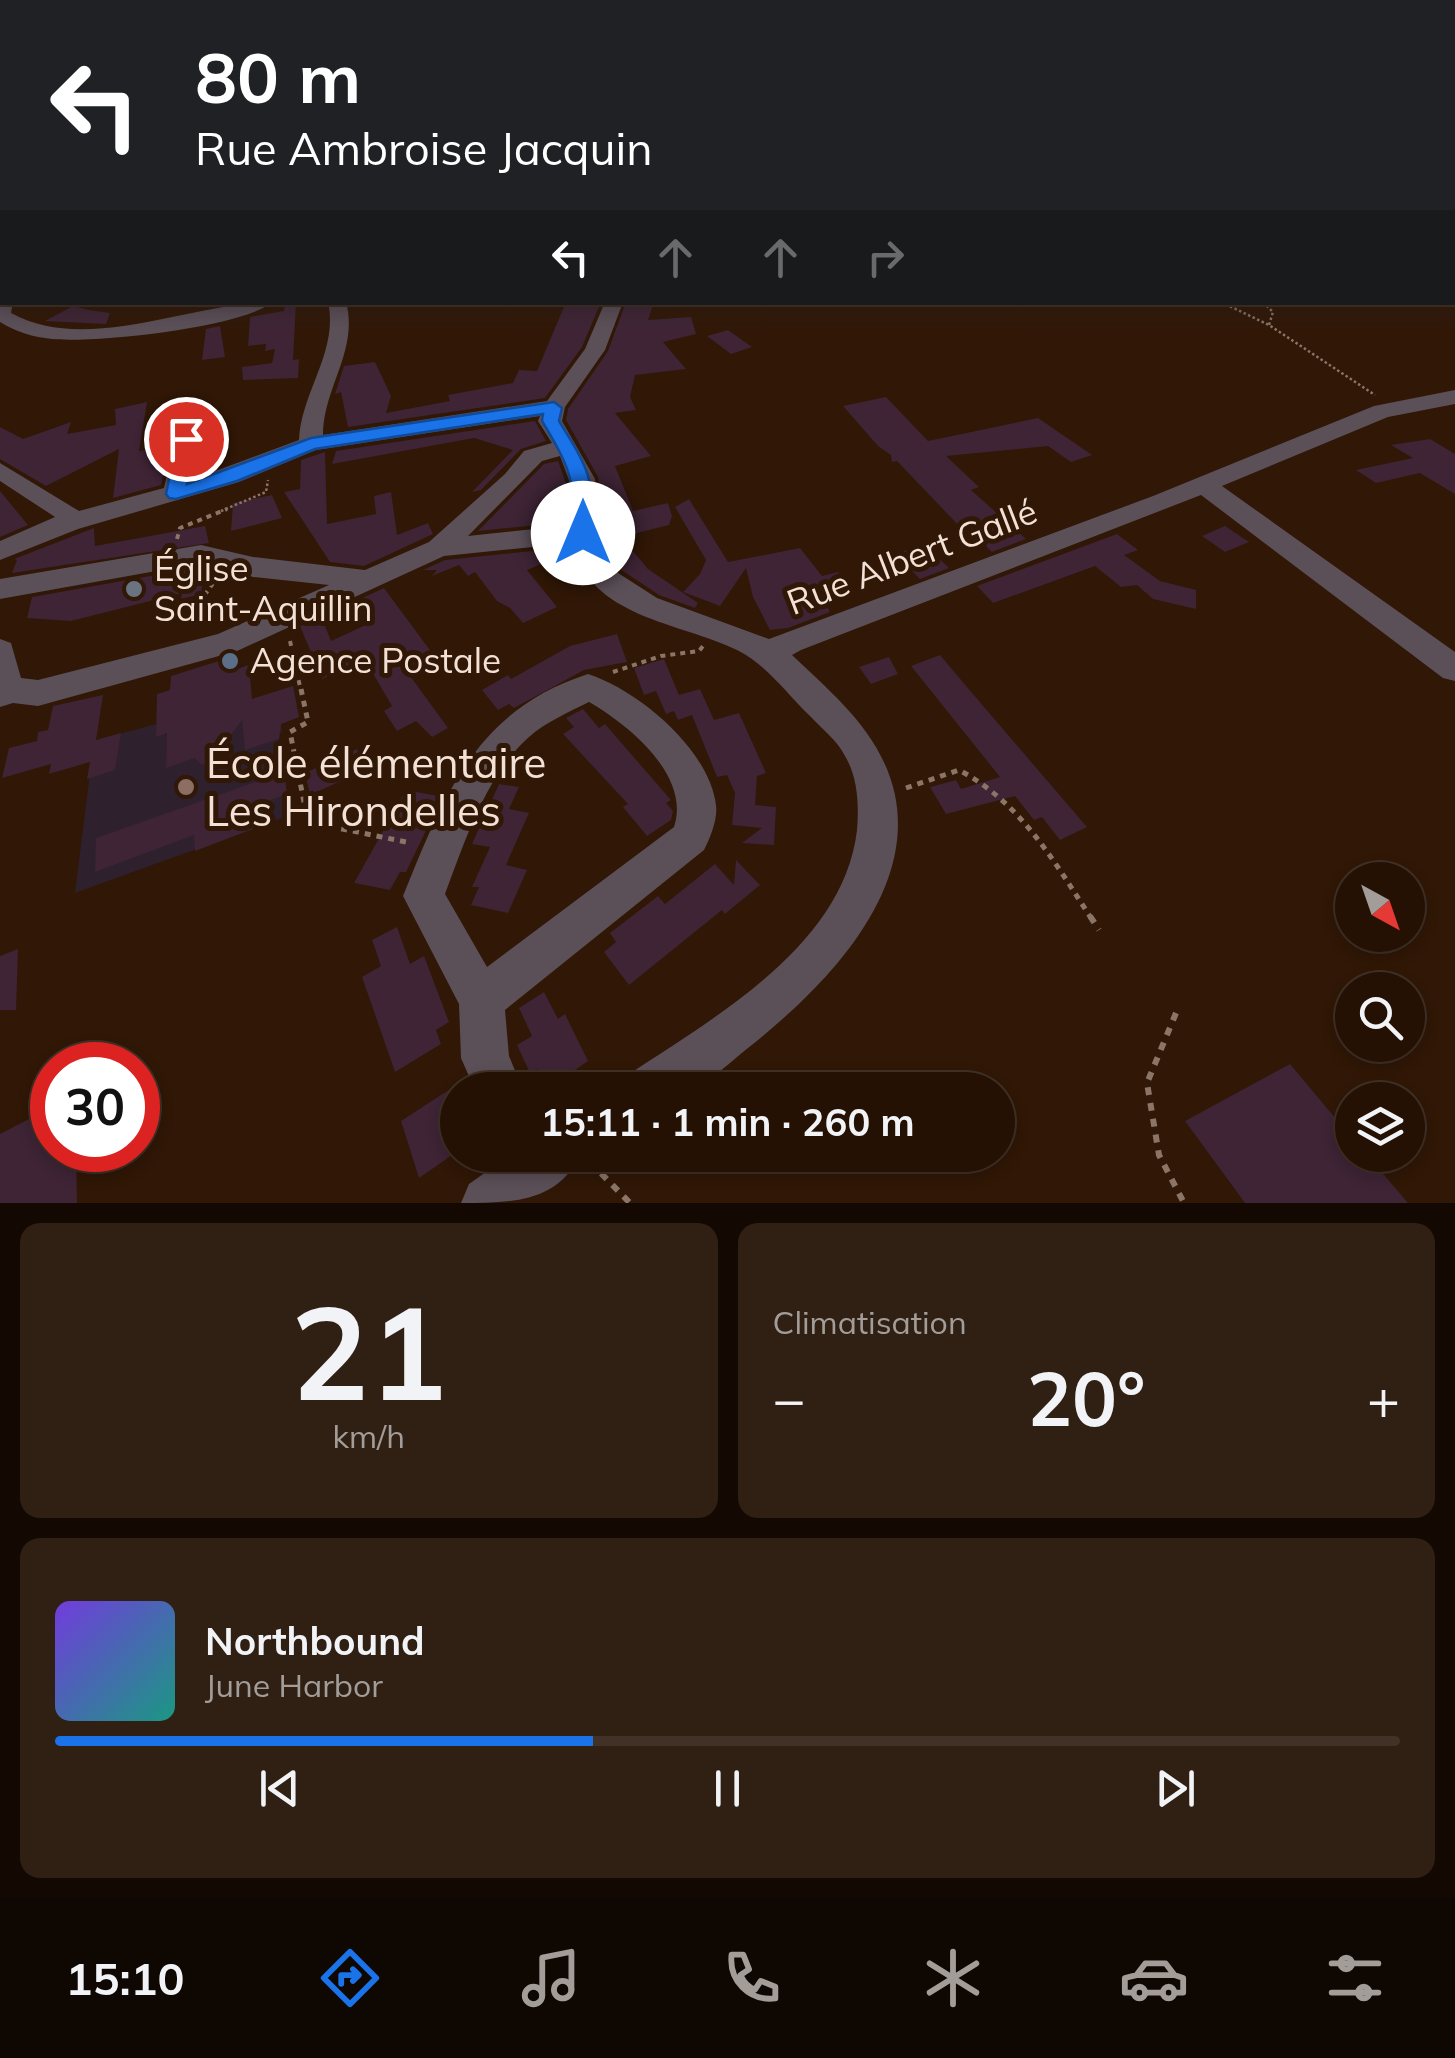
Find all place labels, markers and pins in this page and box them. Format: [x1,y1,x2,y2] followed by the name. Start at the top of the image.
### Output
[144,397,229,482] pin
[154,546,372,630] place label: Église Saint-Aquillin
[123,578,145,600] marker: Église Saint-Aquillin
[250,638,501,682] place label: Agence Postale
[219,650,241,672] marker: Agence Postale
[206,736,546,837] place label: École élémentaire Les Hirondelles
[175,776,197,798] marker: École élémentaire Les Hirondelles

